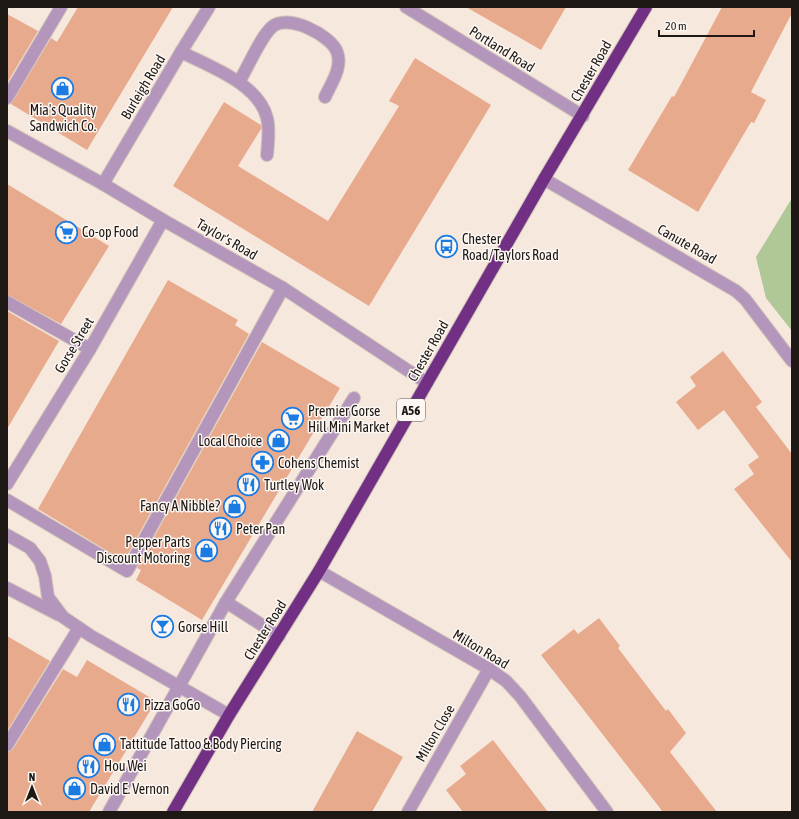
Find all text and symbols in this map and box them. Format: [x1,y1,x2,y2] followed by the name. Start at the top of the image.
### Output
[659,12,754,38] scale bar
[665,19,687,33] text: 20 m
[467,23,537,75] street label: Portland Road
[567,38,615,104] street label: Chester Road
[118,52,168,122] street label: Burleigh Road
[50,75,76,101] shop icon: Mia's Quality Sandwich Co.
[30,102,96,134] place label: Mia's Quality Sandwich Co.
[194,215,260,263] street label: Taylor's Road
[53,219,79,245] supermarket icon: Co-op Food
[655,221,719,267] street label: Canute Road
[82,224,139,240] place label: Co-op Food
[462,231,559,263] place label: Chester Road/Taylors Road
[433,234,459,260] bus stop icon: Chester Road/Taylors Road
[51,314,97,376] street label: Gorse Street
[404,318,452,384] street label: Chester Road
[397,399,425,421] road number: A56
[308,403,390,435] place label: Premier Gorse Hill Mini Market
[279,406,305,432] supermarket icon: Premier Gorse Hill Mini Market
[265,428,291,454] shop icon: Local Choice
[198,433,262,449] place label: Local Choice
[250,450,276,476] pharmacy icon: Cohens Chemist
[278,455,359,471] place label: Cohens Chemist
[236,472,262,498] restaurant icon: Turtley Wok
[264,477,324,493] place label: Turtley Wok
[222,493,248,519] shop icon: Fancy A Nibble?
[140,498,220,514] place label: Fancy A Nibble?
[207,516,233,542] restaurant icon: Peter Pan
[236,521,285,537] place label: Peter Pan
[96,534,190,566] place label: Pepper Parts Discount Motoring
[193,537,219,563] shop icon: Pepper Parts Discount Motoring
[240,597,290,663] street label: Chester Road
[149,614,175,640] bar icon: Gorse Hill
[178,619,228,635] place label: Gorse Hill
[450,626,512,672] street label: Milton Road
[115,692,141,718] restaurant icon: Pizza GoGo
[144,697,200,713] place label: Pizza GoGo
[412,702,458,764] street label: Milton Close
[91,731,117,757] shop icon: Tattitude Tattoo & Body Piercing
[120,736,282,752] place label: Tattitude Tattoo & Body Piercing
[76,753,102,779] restaurant icon: Hou Wei
[104,758,147,774] place label: Hou Wei
[12,767,52,807] north arrow
[29,771,35,783] text: N
[61,776,87,802] shop icon: David E. Vernon
[90,781,169,797] place label: David E. Vernon

